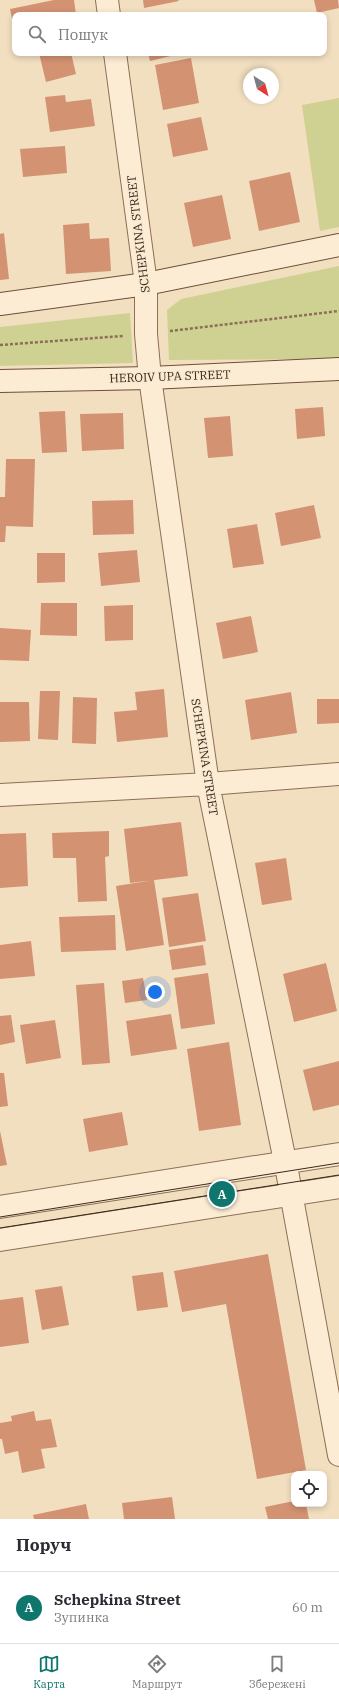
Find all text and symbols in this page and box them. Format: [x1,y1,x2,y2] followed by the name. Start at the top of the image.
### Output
[12,12,327,56] search box
[26,23,48,45] icon: search
[58,25,108,44] text: Пошук
[243,68,279,104] north arrow
[123,174,153,294] street label: SCHEPKINA STREET
[109,366,231,386] street label: HEROIV UPA STREET
[188,697,222,817] street label: SCHEPKINA STREET
[145,982,165,1002] your location
[209,1179,235,1209] pin: A
[291,1471,327,1507] map controls
[291,1471,327,1507] button: locate
[16,1534,71,1556] text: Поруч
[54,1590,181,1609] text: Schepkina Street
[24,1599,34,1616] text: A
[292,1599,323,1616] text: 60 m
[54,1609,109,1626] text: Зупинка
[33,1653,65,1691] tab: Карта
[132,1653,182,1691] tab: Маршрут
[249,1653,306,1691] tab: Збережені

